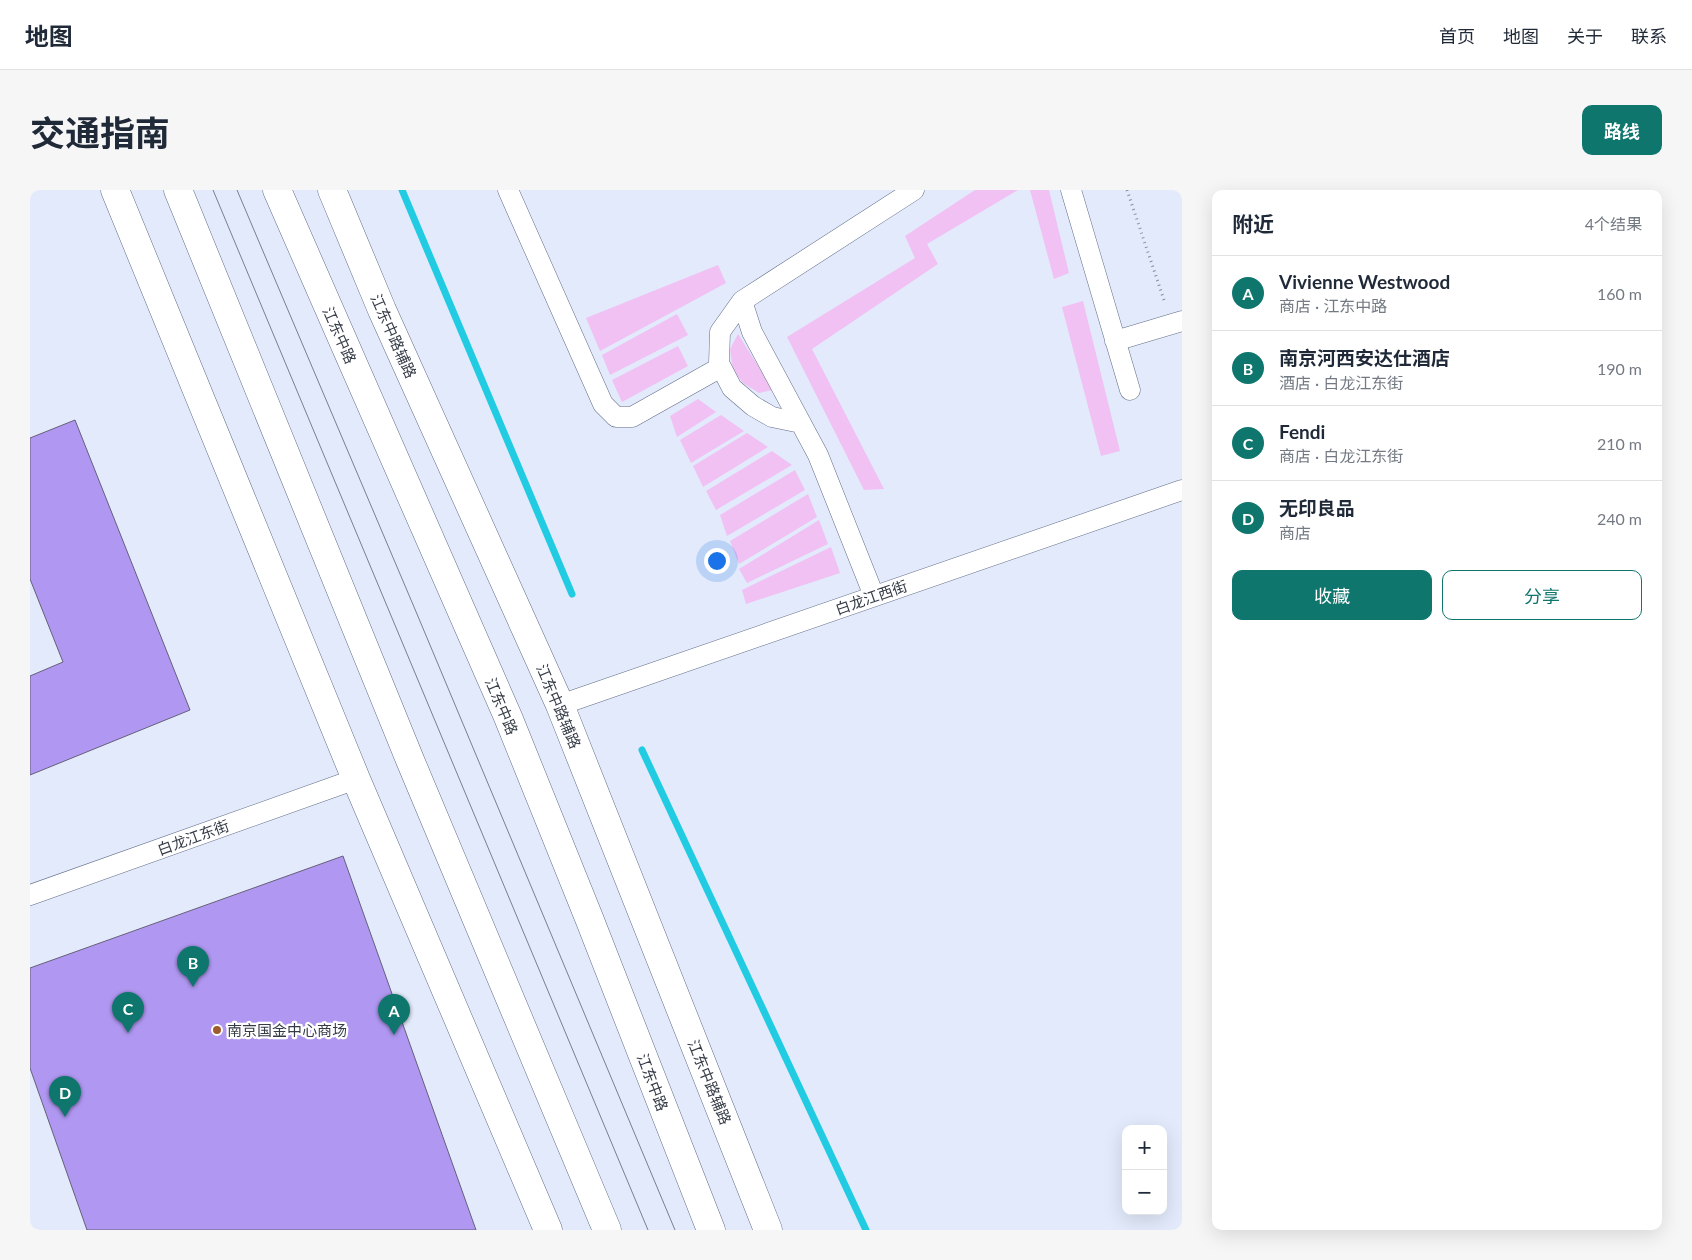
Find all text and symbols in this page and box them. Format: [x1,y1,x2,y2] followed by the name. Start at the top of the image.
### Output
[25,21,73,50] text: 地图
[1439,25,1475,47] text: 首页
[1503,25,1539,47] text: 地图
[1567,25,1603,47] text: 关于
[1631,25,1667,47] text: 联系
[1582,105,1662,155] button: 路线
[30,111,170,153] text: 交通指南
[1232,211,1274,236] text: 附近
[1585,214,1642,233] text: 4个结果
[1279,270,1450,293] text: Vivienne Westwood
[1242,284,1254,303] text: A
[1597,284,1642,303] text: 160 m
[367,291,421,381] street label: 江东中路辅路
[1279,296,1387,315] text: 商店 · 江东中路
[320,304,360,366] street label: 江东中路
[1279,346,1450,369] text: 南京河西安达仕酒店
[1243,359,1253,378] text: B
[1597,359,1642,378] text: 190 m
[1279,373,1403,392] text: 酒店 · 白龙江东街
[1279,420,1325,443] text: Fendi
[1243,434,1253,453] text: C
[1597,434,1642,453] text: 210 m
[1279,446,1403,465] text: 商店 · 白龙江东街
[1279,496,1355,519] text: 无印良品
[1242,509,1254,528] text: D
[1597,509,1642,528] text: 240 m
[1279,523,1311,542] text: 商店
[704,548,730,574] your location
[1232,570,1432,620] button: 收藏
[1442,570,1642,620] button: 分享
[833,576,909,618] street label: 白龙江西街
[533,661,585,751] street label: 江东中路辅路
[482,675,522,737] street label: 江东中路
[155,816,231,858] street label: 白龙江东街
[177,946,209,987] pin: B
[112,992,144,1033] pin: C
[378,994,410,1035] pin: A
[227,1021,347,1039] place label: 南京国金中心商场
[211,1024,223,1036] marker: 南京国金中心商场
[685,1037,735,1127] street label: 江东中路辅路
[634,1051,672,1113] street label: 江东中路
[49,1076,81,1117] pin: D
[1122,1125,1167,1215] map controls
[1122,1125,1167,1170] button: +
[1122,1170,1167,1215] button: −

